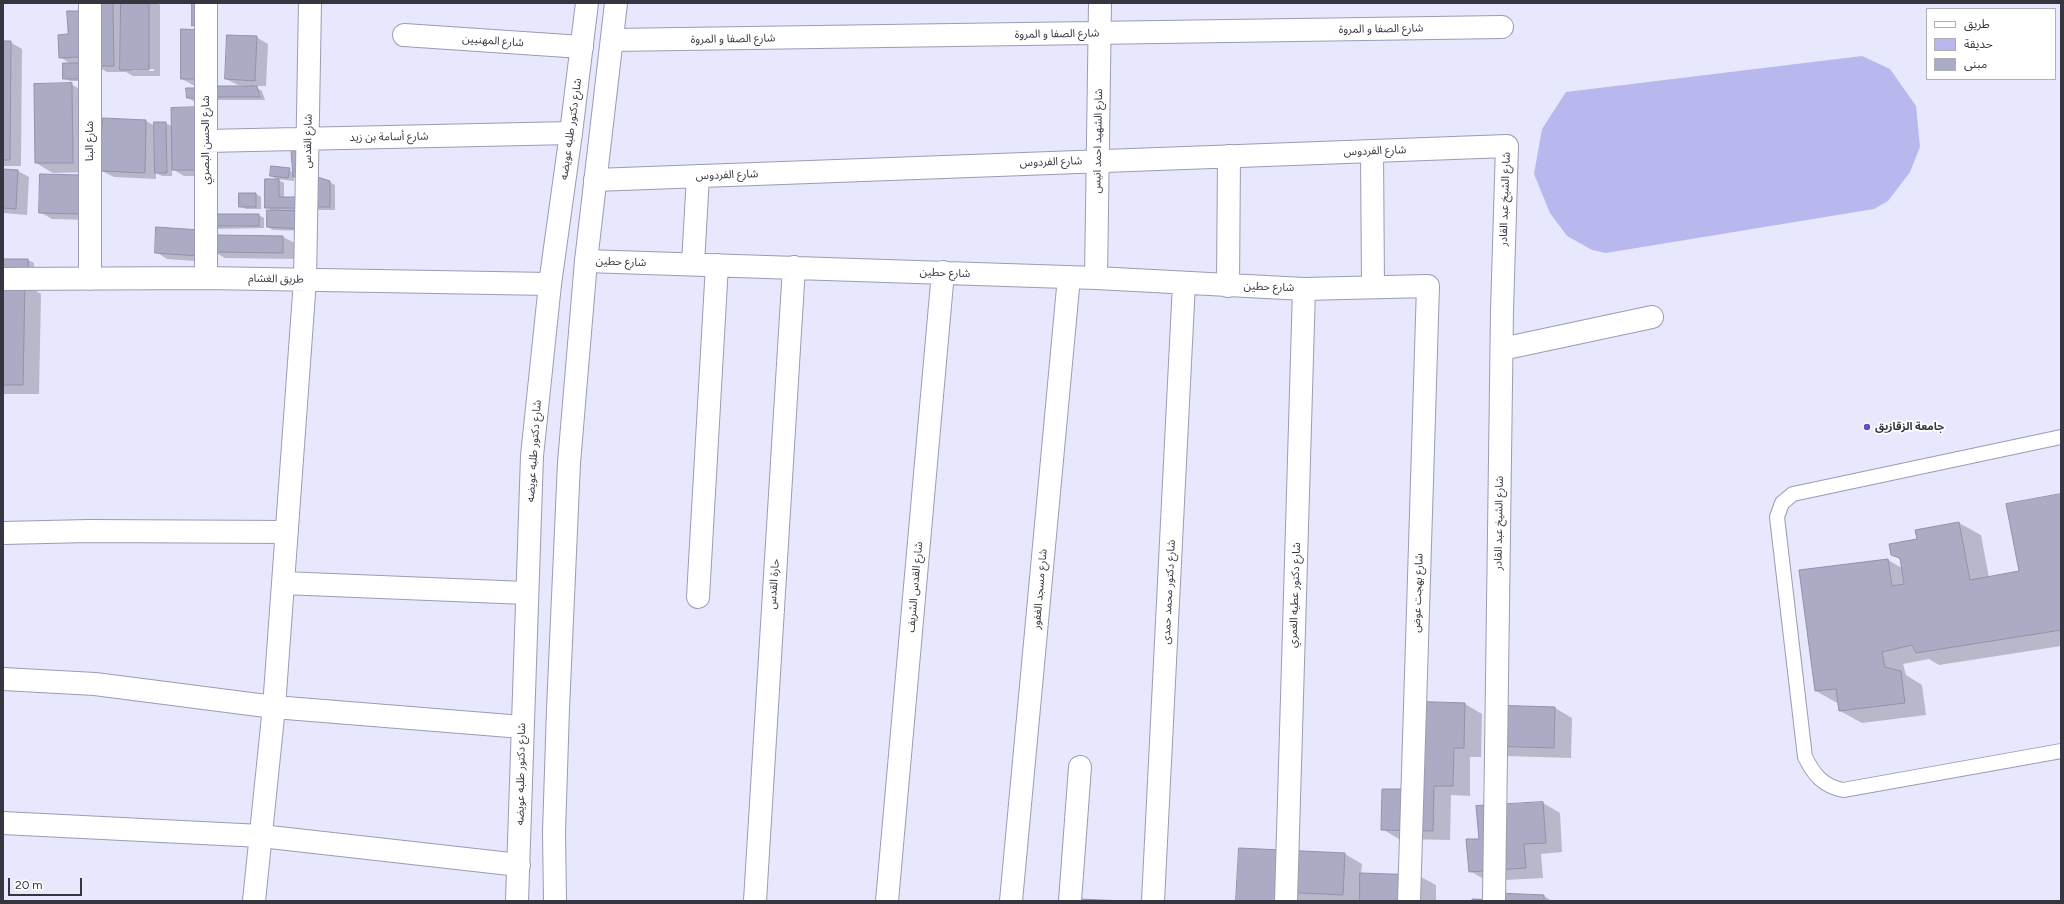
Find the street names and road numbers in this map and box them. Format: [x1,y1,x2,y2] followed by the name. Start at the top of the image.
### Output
[1339,22,1423,36] street label: شارع الصفا و المروة
[1015,27,1099,41] street label: شارع الصفا و المروة
[462,32,524,50] street label: شارع المهنيين
[691,32,775,46] street label: شارع الصفا و المروة
[557,77,585,181] street label: شارع دكتور طلبه عويضه
[1090,88,1106,194] street label: شارع الشهيد احمد انيس
[199,95,213,185] street label: شارع الحسن البصري
[301,114,315,168] street label: شارع القدس
[83,121,97,161] street label: شارع البنا
[349,130,429,144] street label: شارع أسامة بن زيد
[1344,143,1406,159] street label: شارع الفردوس
[1497,152,1513,246] street label: شارع الشيخ عبد القادر
[1020,154,1082,170] street label: شارع الفردوس
[696,167,758,183] street label: شارع الفردوس
[595,255,647,269] street label: شارع حطين
[919,266,971,280] street label: شارع حطين
[248,272,304,286] street label: طريق الغشام
[1243,280,1295,294] street label: شارع حطين
[524,399,544,503] street label: شارع دكتور طلبه عويضه
[1492,476,1506,570] street label: شارع الشيخ عبد القادر
[1160,539,1178,645] street label: شارع دكتور محمد حمدى
[904,541,926,633] street label: شارع القدس الشريف
[1287,542,1303,648] street label: شارع دكتور عطيه الغمري
[1030,548,1050,630] street label: شارع مسجد الغفور
[1410,553,1426,633] street label: شارع بهجت عوض
[766,558,782,610] street label: حارة القدس
[514,723,528,825] street label: شارع دكتور طلبه عويضه

